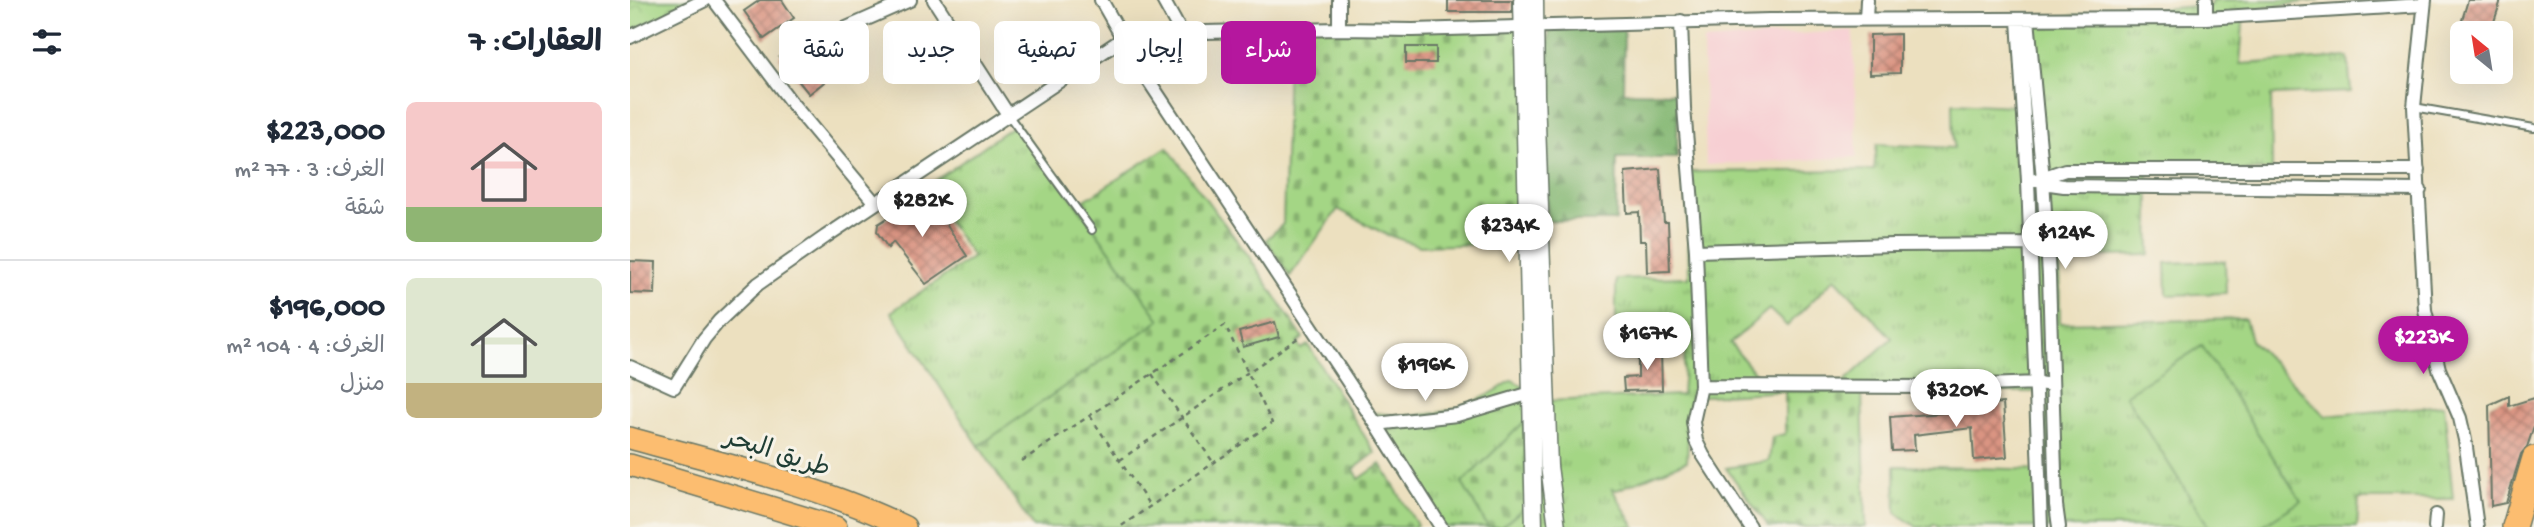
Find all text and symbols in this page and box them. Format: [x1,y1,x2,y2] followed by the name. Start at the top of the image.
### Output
[779,21,869,84] chip: شقة
[883,21,980,84] chip: جديد
[994,21,1100,84] chip: تصفية
[1114,21,1207,84] chip: إيجار
[1221,21,1316,84] chip: شراء
[2450,21,2513,84] north arrow
[2450,21,2513,84] map controls
[28,23,66,61] icon: filters
[469,27,602,62] text: العقارات: 7
[266,116,385,151] text: $223,000
[462,130,546,214] icon: home
[234,158,385,185] text: الغرف: 3 · 77 m²
[873,180,971,239] pin: $282K
[893,188,951,215] text: $282K
[345,196,385,223] text: شقة
[1460,204,1558,264] pin: $234K
[2016,212,2114,271] pin: $124K
[1480,213,1538,240] text: $234K
[2038,220,2092,247] text: $124K
[269,292,385,327] text: $196,000
[462,306,546,390] icon: home
[1598,312,1696,372] pin: $167K
[2374,316,2472,376] pin: $223K
[1619,321,1675,348] text: $167K
[2394,325,2452,352] text: $223K
[226,334,385,361] text: الغرف: 4 · 104 m²
[1376,344,1474,403] pin: $196K
[1397,352,1453,379] text: $196K
[1907,370,2005,429] pin: $320K
[340,372,385,399] text: منزل
[1926,378,1986,405] text: $320K
[718,423,833,487] street label: طريق البحر

